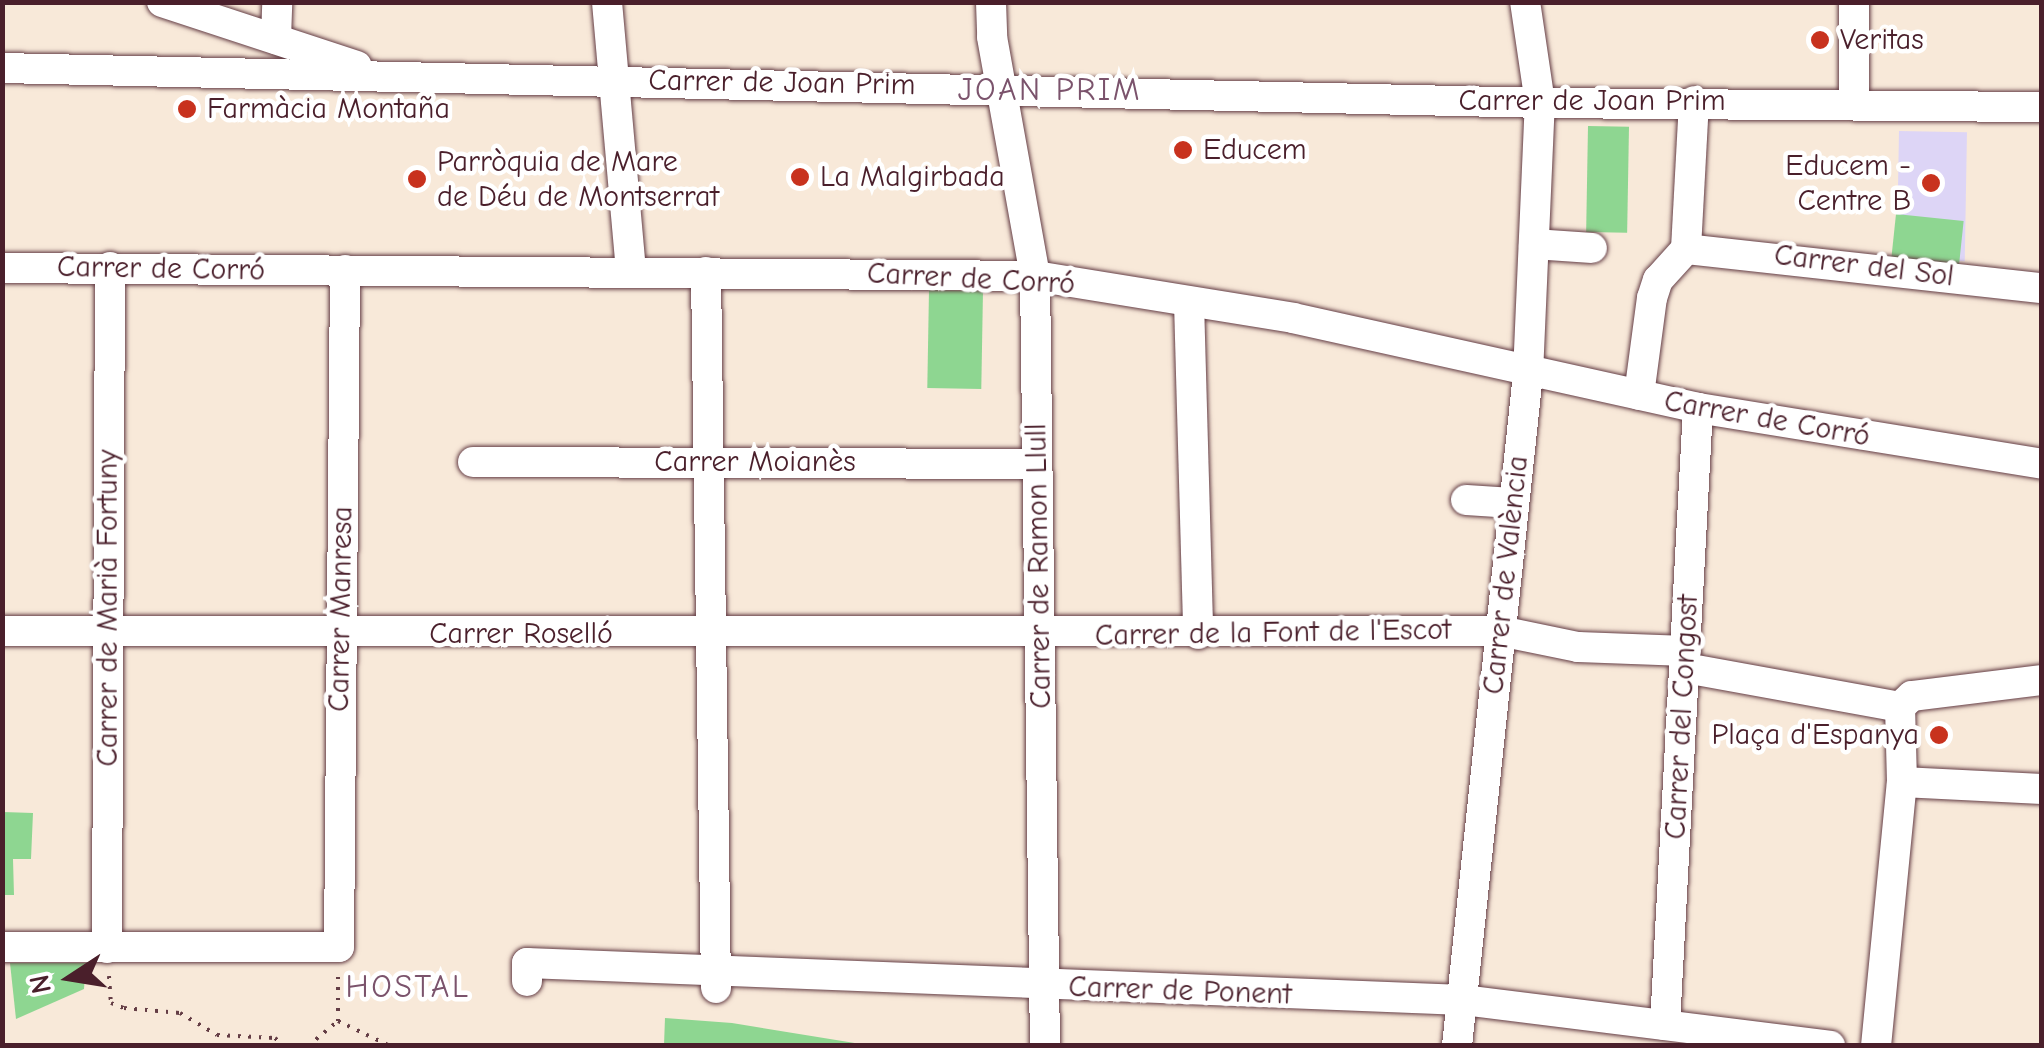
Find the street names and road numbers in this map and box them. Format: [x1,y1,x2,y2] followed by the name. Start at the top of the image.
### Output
[648,63,916,103] street label: Carrer de Joan Prim
[1458,83,1726,119] street label: Carrer de Joan Prim
[1772,237,1956,295] street label: Carrer del Sol
[57,249,265,289] street label: Carrer de Corró
[866,256,1076,302] street label: Carrer de Corró
[1661,383,1873,455] street label: Carrer de Corró
[1019,423,1059,709] street label: Carrer de Ramon Llull
[654,444,856,480] street label: Carrer Moianès
[90,449,126,767] street label: Carrer de Marià Fortuny
[1476,454,1536,696] street label: Carrer de València
[321,506,361,712] street label: Carrer Manresa
[1658,594,1706,840] street label: Carrer del Congost
[1095,612,1451,654] street label: Carrer de la Font de l'Escot
[429,616,613,652] street label: Carrer Roselló
[1068,969,1292,1013] street label: Carrer de Ponent

